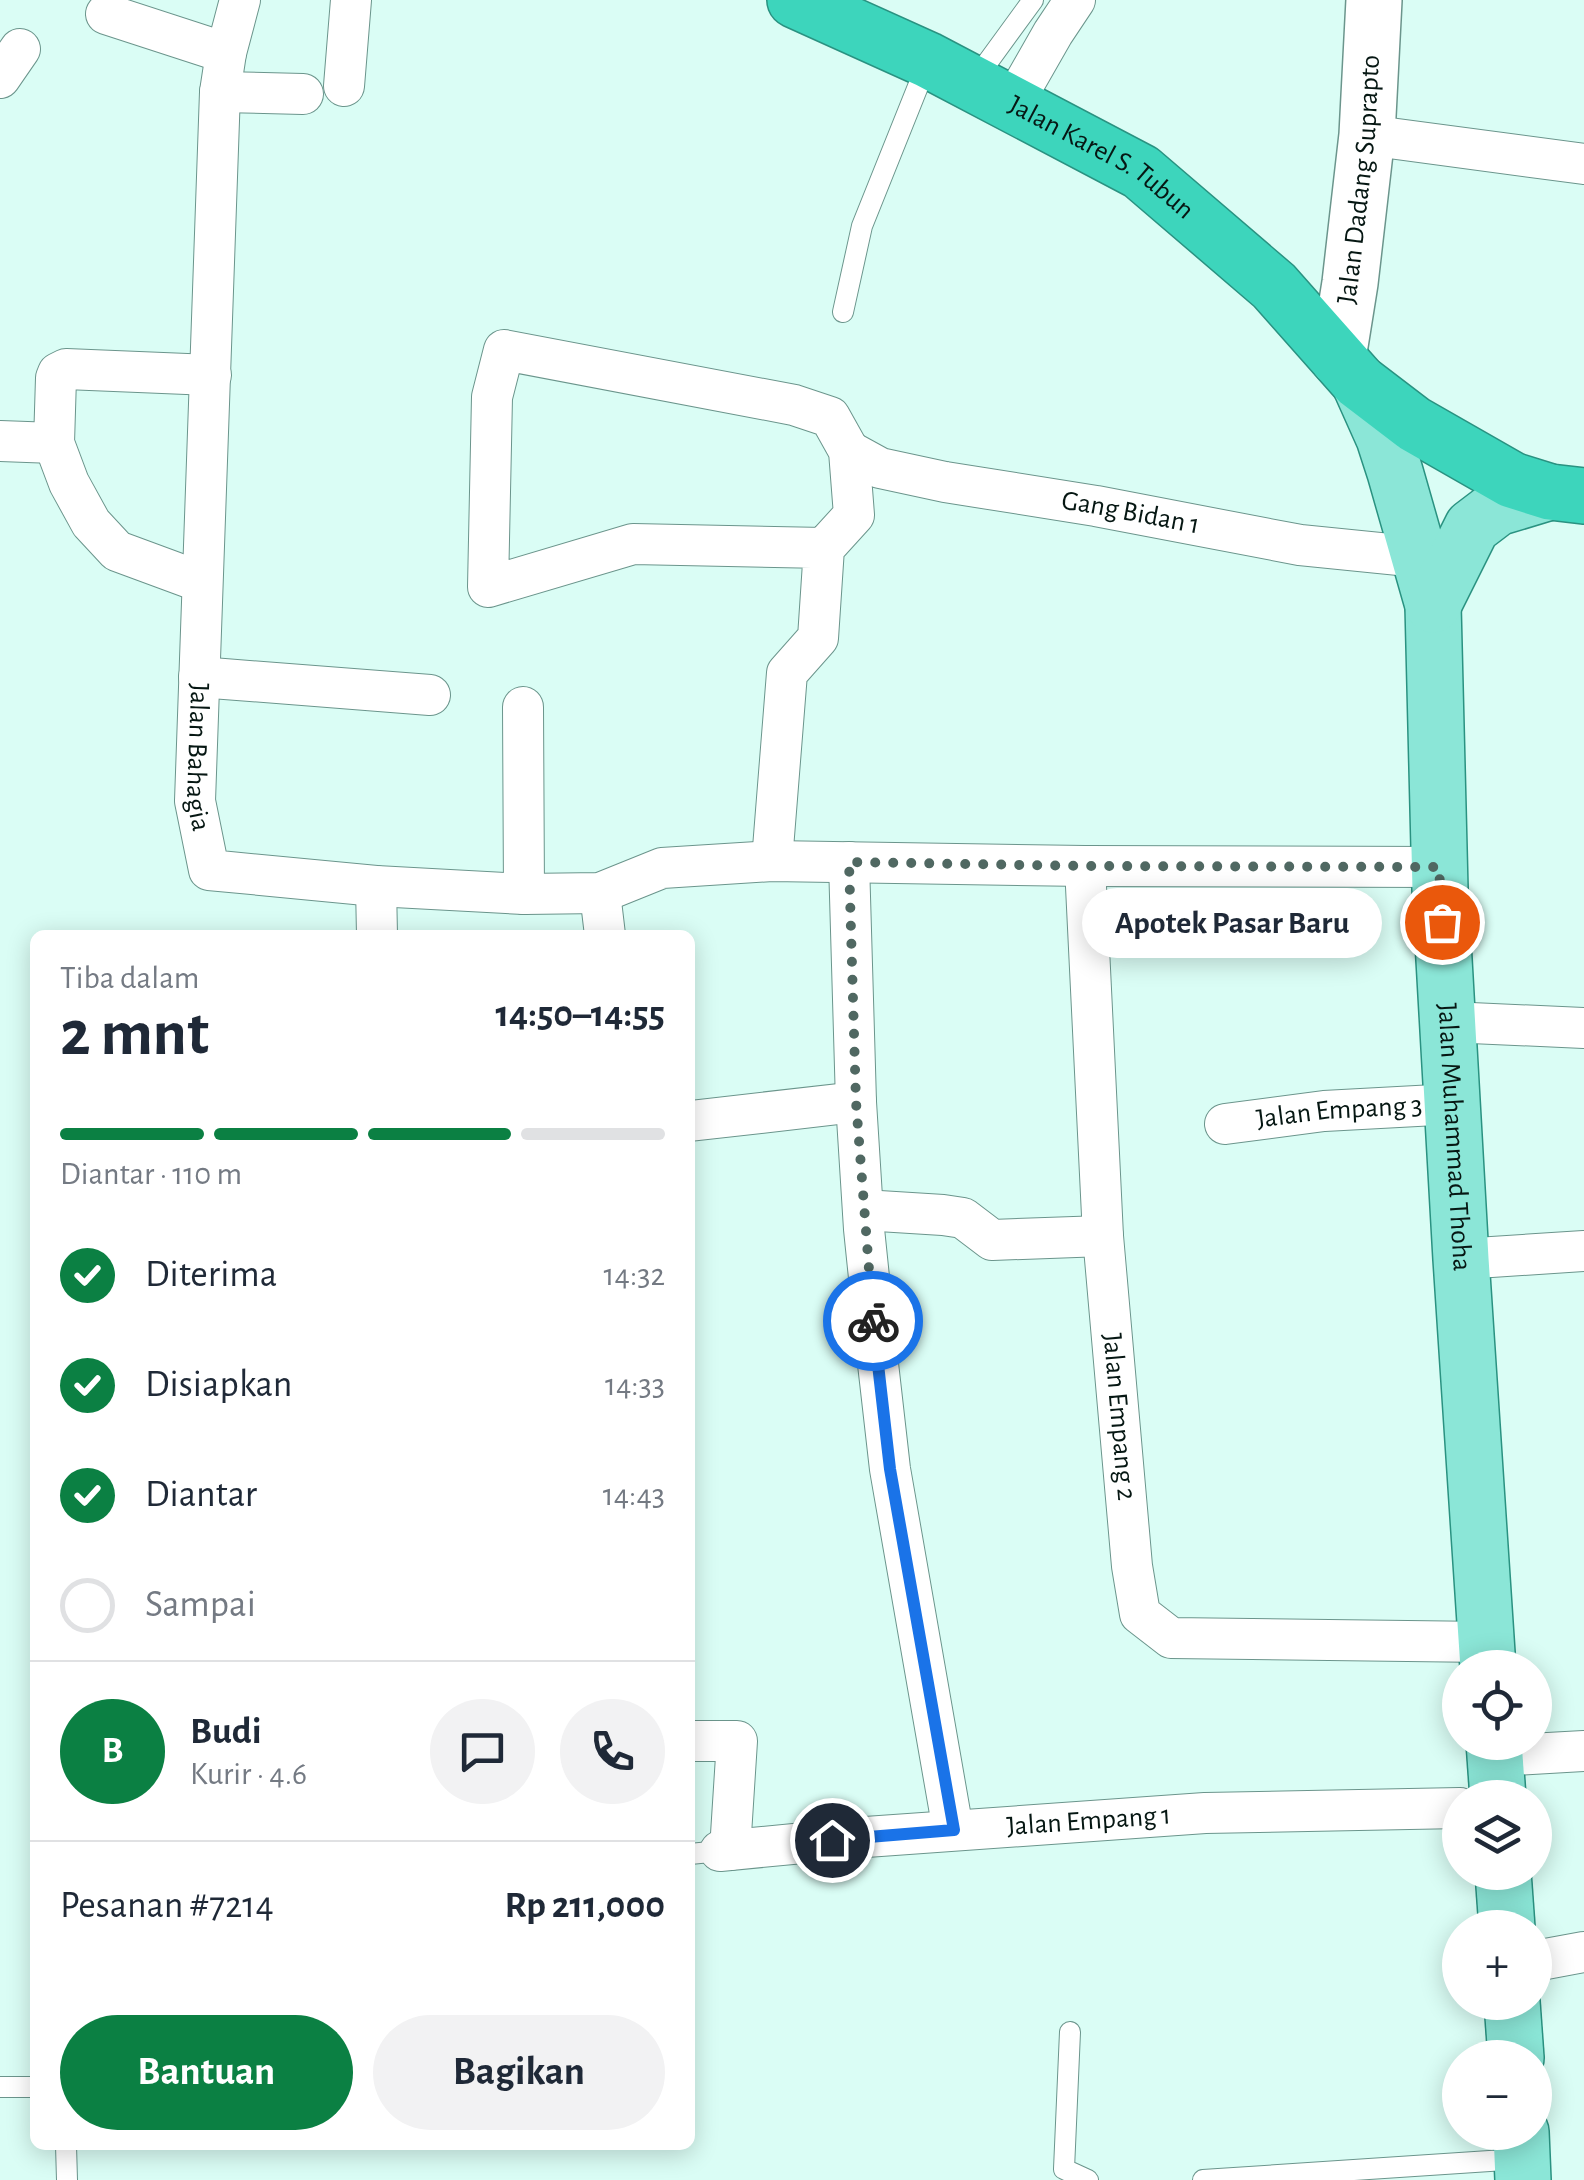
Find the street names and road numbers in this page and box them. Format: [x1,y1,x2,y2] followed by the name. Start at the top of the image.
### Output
[1333,54,1385,306] street label: Jalan Dadang Suprapto
[1004,91,1199,225] street label: Jalan Karel S. Tubun
[1060,487,1202,539] street label: Gang Bidan 1
[181,683,215,834] street label: Jalan Bahagia
[1432,1002,1476,1272] street label: Jalan Muhammad Thoha
[1255,1092,1423,1134] street label: Jalan Empang 3
[1098,1332,1140,1502] street label: Jalan Empang 2
[1006,1801,1172,1841] street label: Jalan Empang 1

